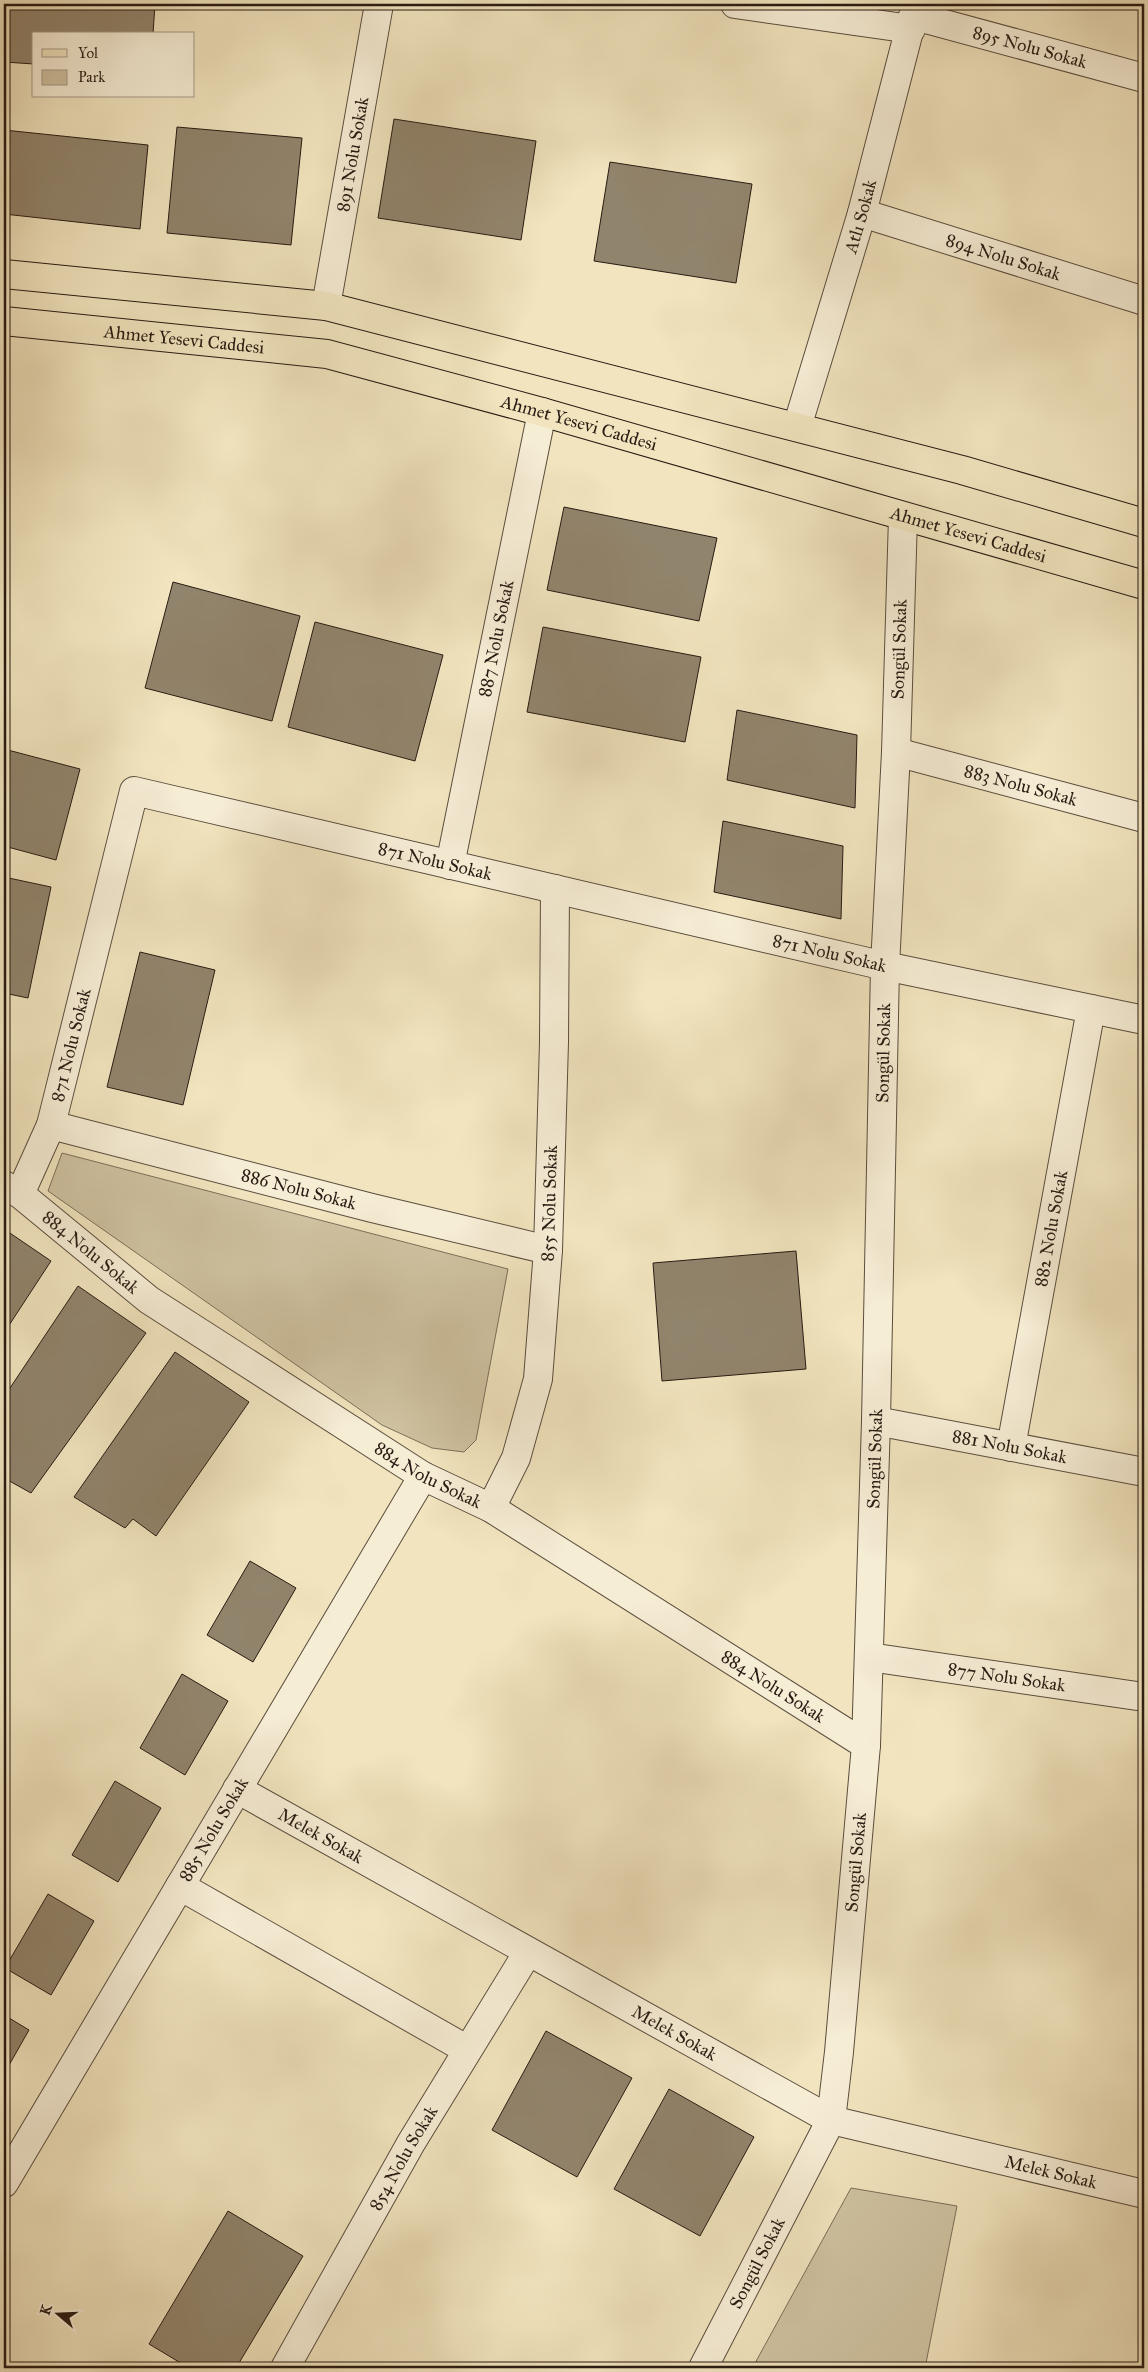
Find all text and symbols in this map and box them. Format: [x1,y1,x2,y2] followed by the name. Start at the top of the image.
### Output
[970,21,1090,73] street label: 895 Nolu Sokak
[32,32,195,98] legend
[78,44,99,62] text: Yol
[78,68,105,86] text: Park
[332,95,374,213] street label: 891 Nolu Sokak
[839,176,881,257] street label: Atlı Sokak
[943,229,1064,286] street label: 894 Nolu Sokak
[102,320,265,359] street label: Ahmet Yesevi Caddesi
[498,390,660,456] street label: Ahmet Yesevi Caddesi
[887,501,1049,567] street label: Ahmet Yesevi Caddesi
[473,578,519,699] street label: 887 Nolu Sokak
[887,598,912,700] street label: Songül Sokak
[962,760,1080,811] street label: 883 Nolu Sokak
[376,837,495,885] street label: 871 Nolu Sokak
[770,929,889,977] street label: 871 Nolu Sokak
[46,985,96,1104] street label: 871 Nolu Sokak
[871,1002,895,1103] street label: Songül Sokak
[536,1144,562,1262] street label: 855 Nolu Sokak
[239,1164,360,1215] street label: 886 Nolu Sokak
[1029,1168,1072,1289] street label: 882 Nolu Sokak
[38,1206,144,1299] street label: 884 Nolu Sokak
[862,1408,887,1509] street label: Songül Sokak
[950,1425,1069,1468] street label: 881 Nolu Sokak
[370,1437,486,1513] street label: 884 Nolu Sokak
[717,1645,830,1728] street label: 884 Nolu Sokak
[946,1658,1068,1697] street label: 877 Nolu Sokak
[174,1773,253,1886] street label: 885 Nolu Sokak
[274,1803,368,1869] street label: Melek Sokak
[840,1811,871,1913] street label: Songül Sokak
[628,2000,722,2066] street label: Melek Sokak
[364,2101,443,2214] street label: 854 Nolu Sokak
[1003,2150,1100,2194] street label: Melek Sokak
[724,2213,790,2313] street label: Songül Sokak
[32,2290,82,2340] north arrow
[37,2301,56,2317] text: K

